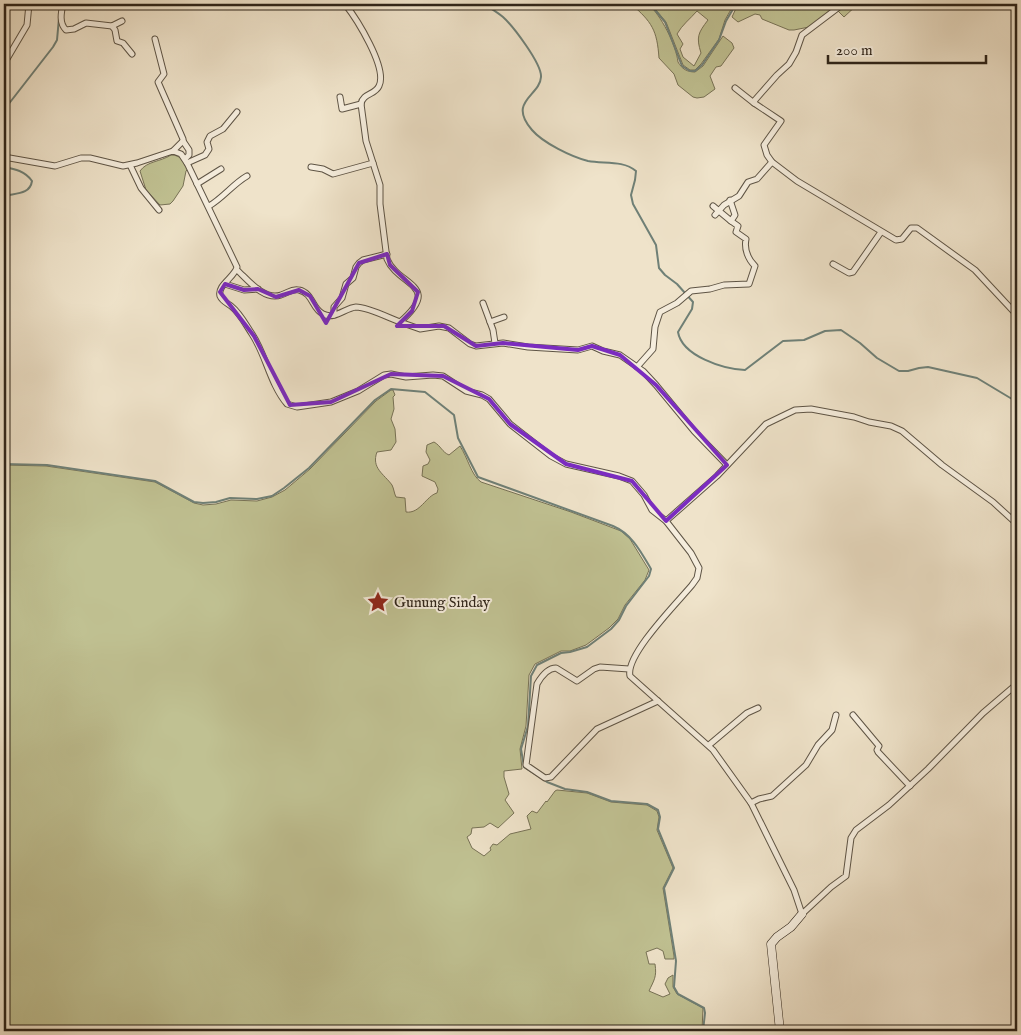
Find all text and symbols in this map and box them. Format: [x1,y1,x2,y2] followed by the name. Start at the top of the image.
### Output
[828,32,986,64] scale bar
[836,41,873,60] text: 200 m
[365,589,391,615] place icon: Gunung Sinday
[394,593,491,612] place label: Gunung Sinday

